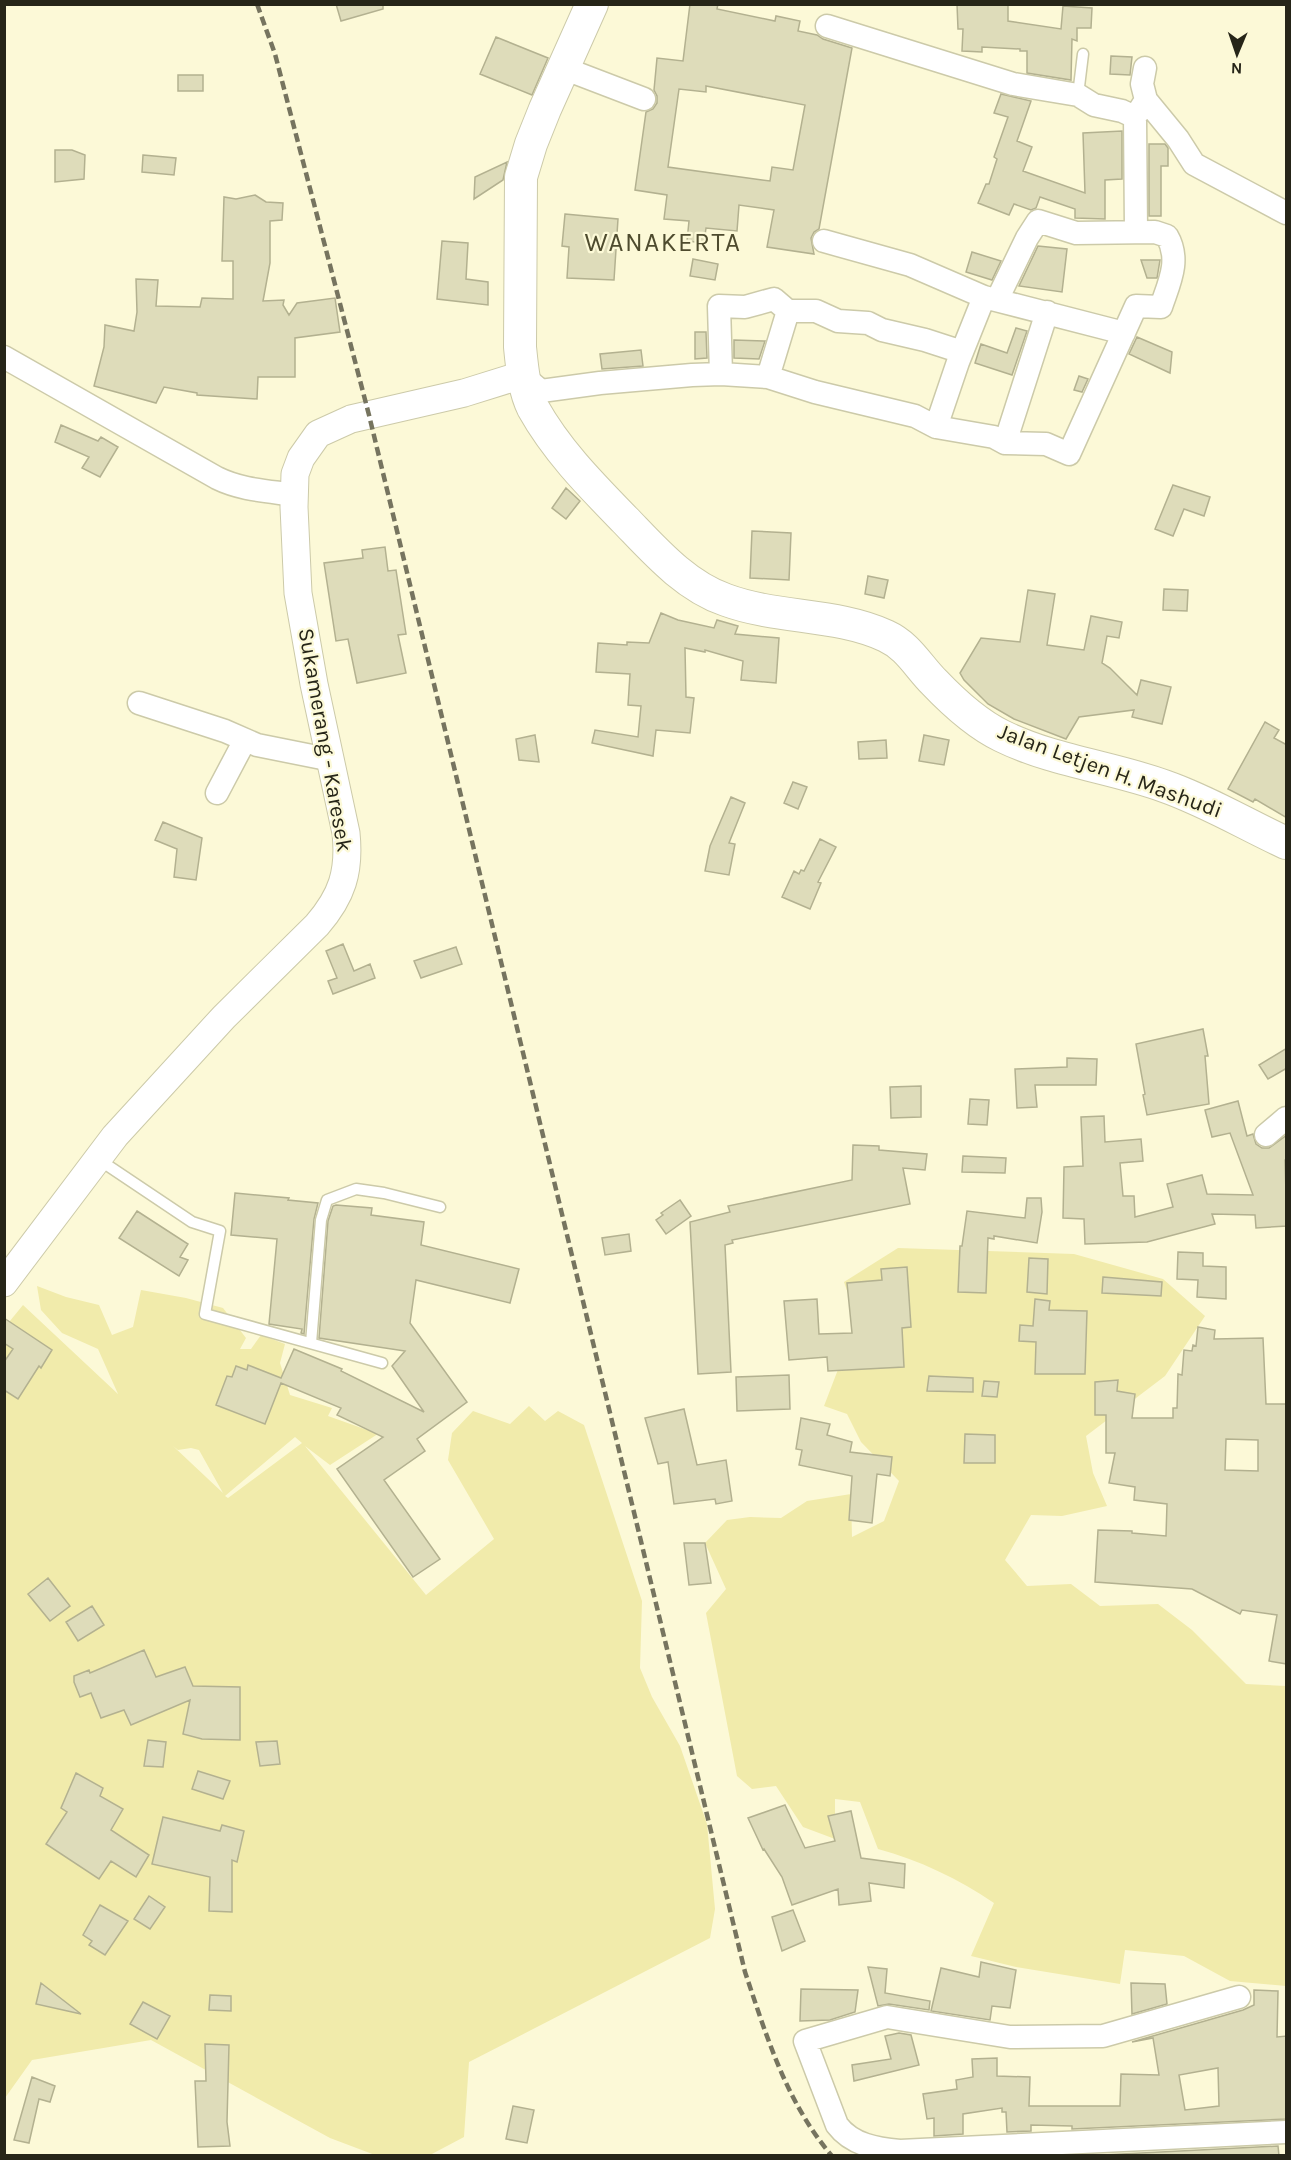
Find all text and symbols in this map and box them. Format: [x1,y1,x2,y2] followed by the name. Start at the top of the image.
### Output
[1207,24,1267,84] north arrow
[1230,59,1243,78] text: N
[585,227,741,258] district label: WANAKERTA
[293,626,357,854] street label: Sukamerang - Karesek
[994,718,1226,824] street label: Jalan Letjen H. Mashudi

